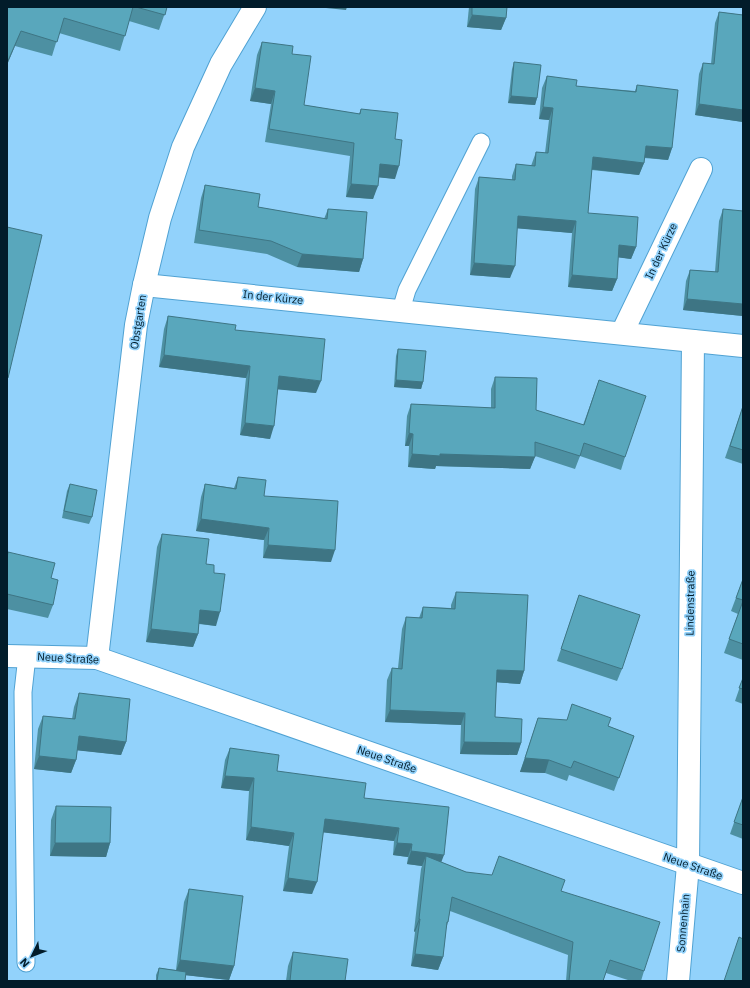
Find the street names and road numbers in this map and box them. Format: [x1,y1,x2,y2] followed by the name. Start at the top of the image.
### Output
[642,221,680,281] street label: In der Kürze
[242,287,304,307] street label: In der Kürze
[127,294,149,350] street label: Obstgarten
[682,570,698,636] street label: Lindenstraße
[37,649,99,667] street label: Neue Straße
[355,742,419,776] street label: Neue Straße
[661,849,725,883] street label: Neue Straße
[673,893,693,953] street label: Sonnenhain

